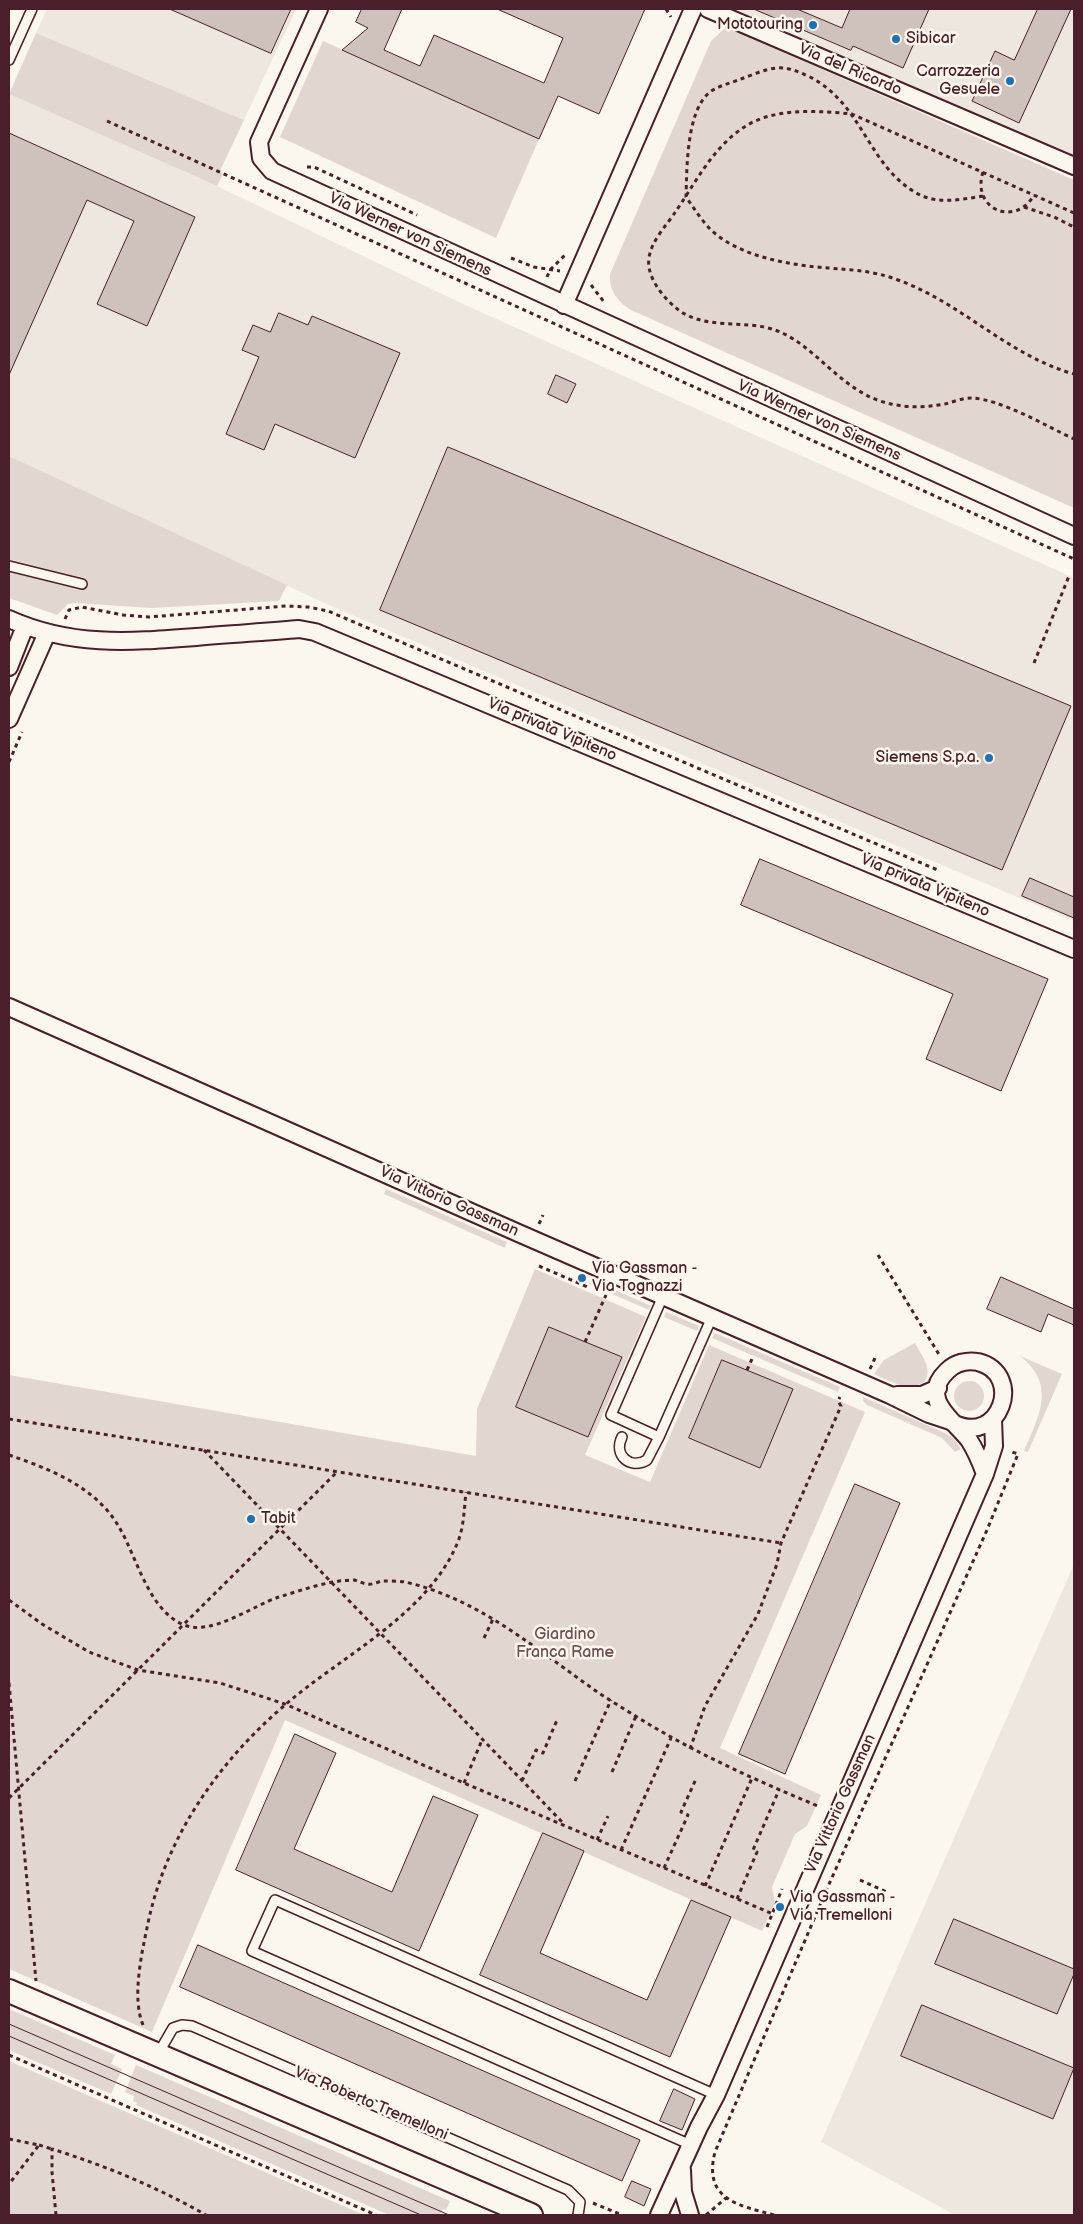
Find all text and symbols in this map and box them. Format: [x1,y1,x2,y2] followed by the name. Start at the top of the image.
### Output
[717,15,803,35] place label: Mototouring
[807,19,819,31] marker: Mototouring
[906,29,956,49] place label: Sibicar
[890,33,902,45] marker: Sibicar
[796,40,904,100] street label: Via del Ricordo
[916,62,1000,100] place label: Carrozzeria Gesuele
[1004,75,1016,87] marker: Carrozzeria Gesuele
[326,189,494,281] street label: Via Werner von Siemens
[734,376,904,466] street label: Via Werner von Siemens
[485,694,619,766] street label: Via privata Vipiteno
[876,748,979,768] place label: Siemens S.p.a.
[983,752,995,764] marker: Siemens S.p.a.
[858,850,992,922] street label: Via privata Vipiteno
[376,1163,522,1241] street label: Via Vittorio Gassman
[592,1259,697,1297] place label: Via Gassman - Via Tognazzi
[576,1272,588,1284] marker: Via Gassman - Via Tognazzi
[261,1509,296,1529] place label: Tabit
[245,1513,257,1525] marker: Tabit
[516,1625,614,1663] park label: Giardino Franca Rame
[802,1731,880,1877] street label: Via Vittorio Gassman
[790,1888,895,1926] place label: Via Gassman - Via Tremelloni
[774,1901,786,1913] marker: Via Gassman - Via Tremelloni
[291,2063,451,2145] street label: Via Roberto Tremelloni

